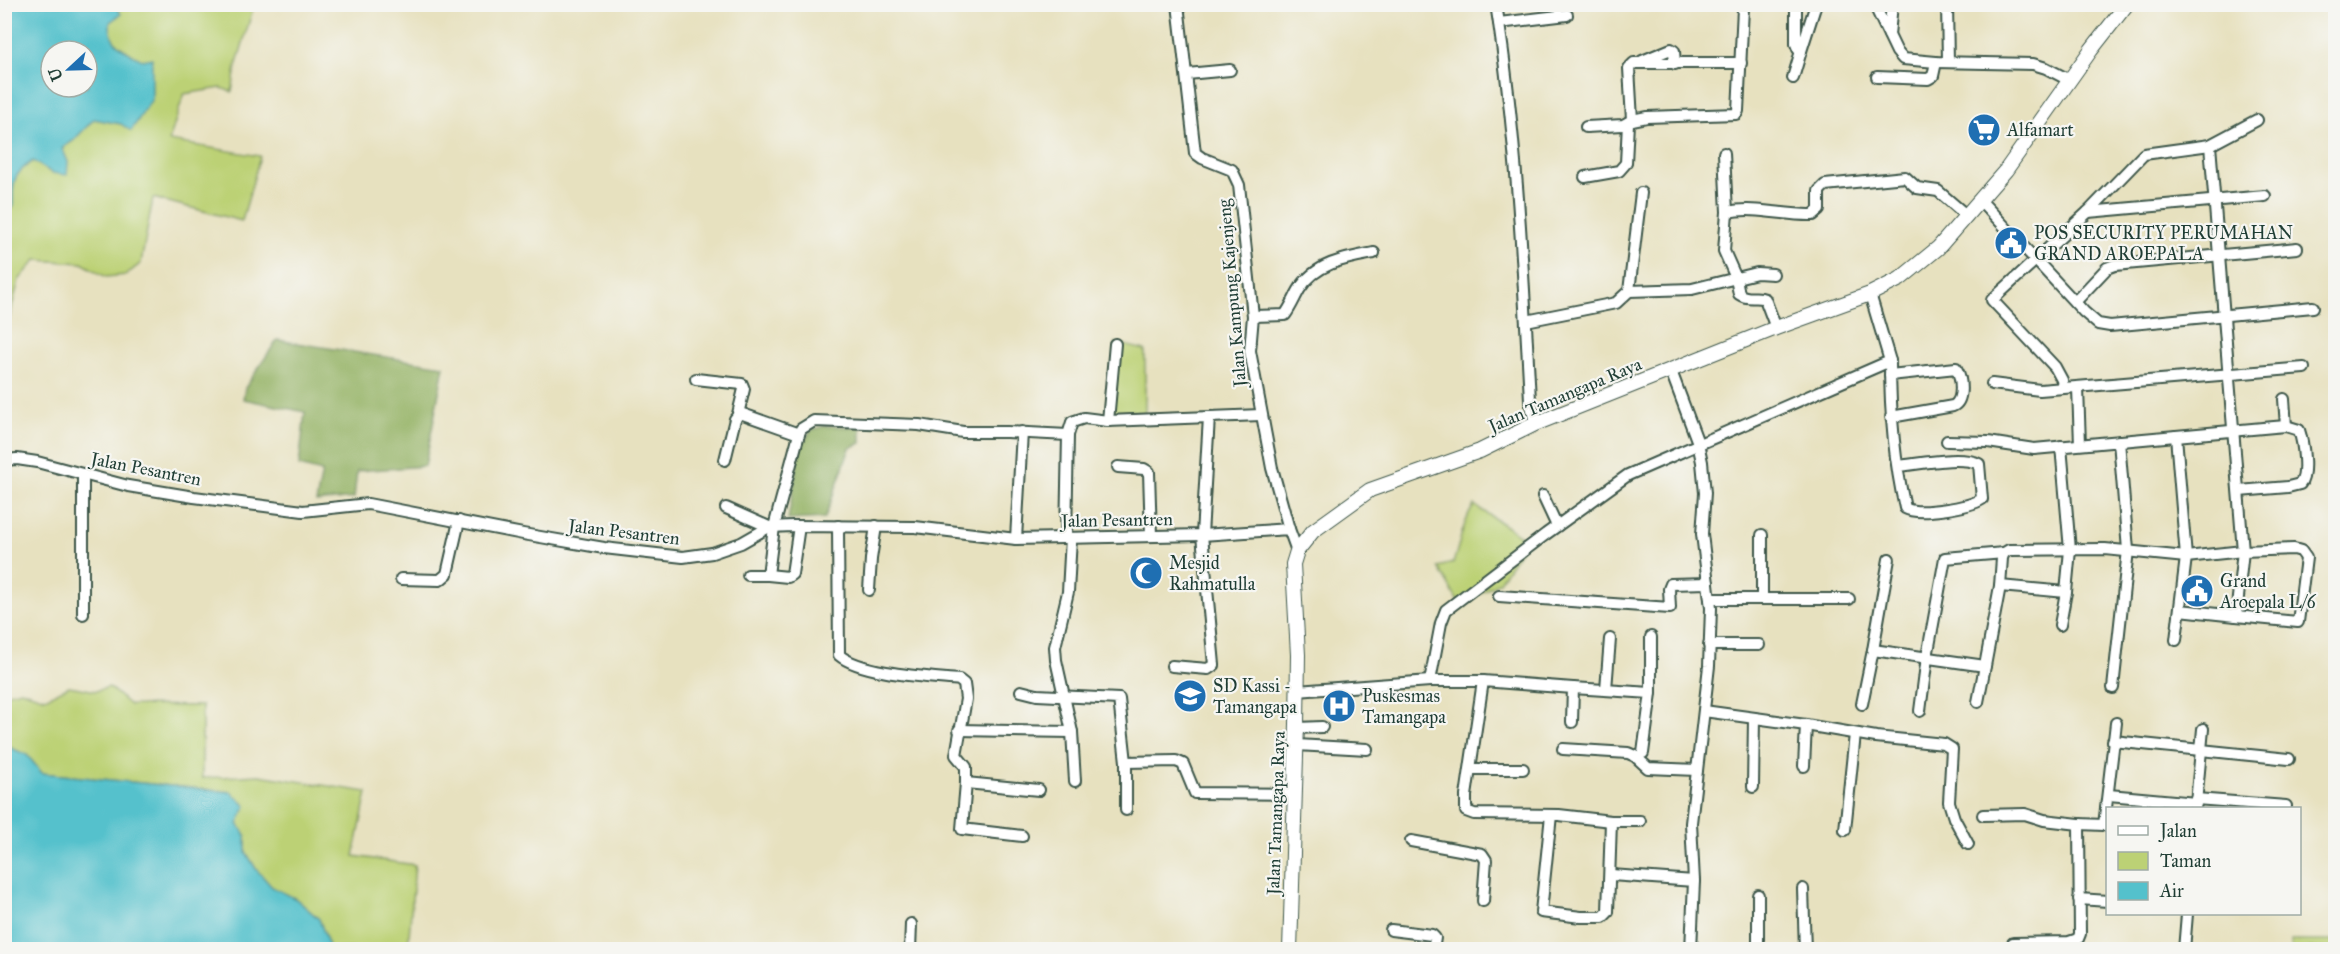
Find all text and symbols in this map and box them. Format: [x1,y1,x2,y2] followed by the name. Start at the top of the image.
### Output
[39,39,99,99] north arrow
[44,65,67,84] text: U
[1966,112,2002,148] supermarket icon: Alfamart
[2006,119,2074,141] place label: Alfamart
[1213,197,1252,390] street label: Jalan Kampung Kajenjeng
[2034,222,2293,265] place label: POS SECURITY PERUMAHAN GRAND AROEPALA
[1993,225,2029,261] public building icon: POS SECURITY PERUMAHAN GRAND AROEPALA
[1483,353,1646,439] street label: Jalan Tamangapa Raya
[87,447,203,492] street label: Jalan Pesantren
[1059,508,1173,533] street label: Jalan Pesantren
[565,514,681,551] street label: Jalan Pesantren
[1169,552,1256,595] place label: Mesjid Rahmatulla
[1128,555,1164,591] mosque icon: Mesjid Rahmatulla
[2219,570,2317,613] place label: Grand Aroepala L/6
[2179,573,2215,609] public building icon: Grand Aroepala L/6
[1213,675,1297,719] place label: SD Kassi - Tamangapa
[1172,678,1208,714] school or university icon: SD Kassi - Tamangapa
[1362,685,1446,729] place label: Puskesmas Tamangapa
[1321,688,1357,724] hospital icon: Puskesmas Tamangapa
[1262,730,1291,898] street label: Jalan Tamangapa Raya
[2106,807,2301,915] legend
[2158,820,2197,843] text: Jalan
[2160,850,2212,872] text: Taman
[2159,880,2184,902] text: Air

